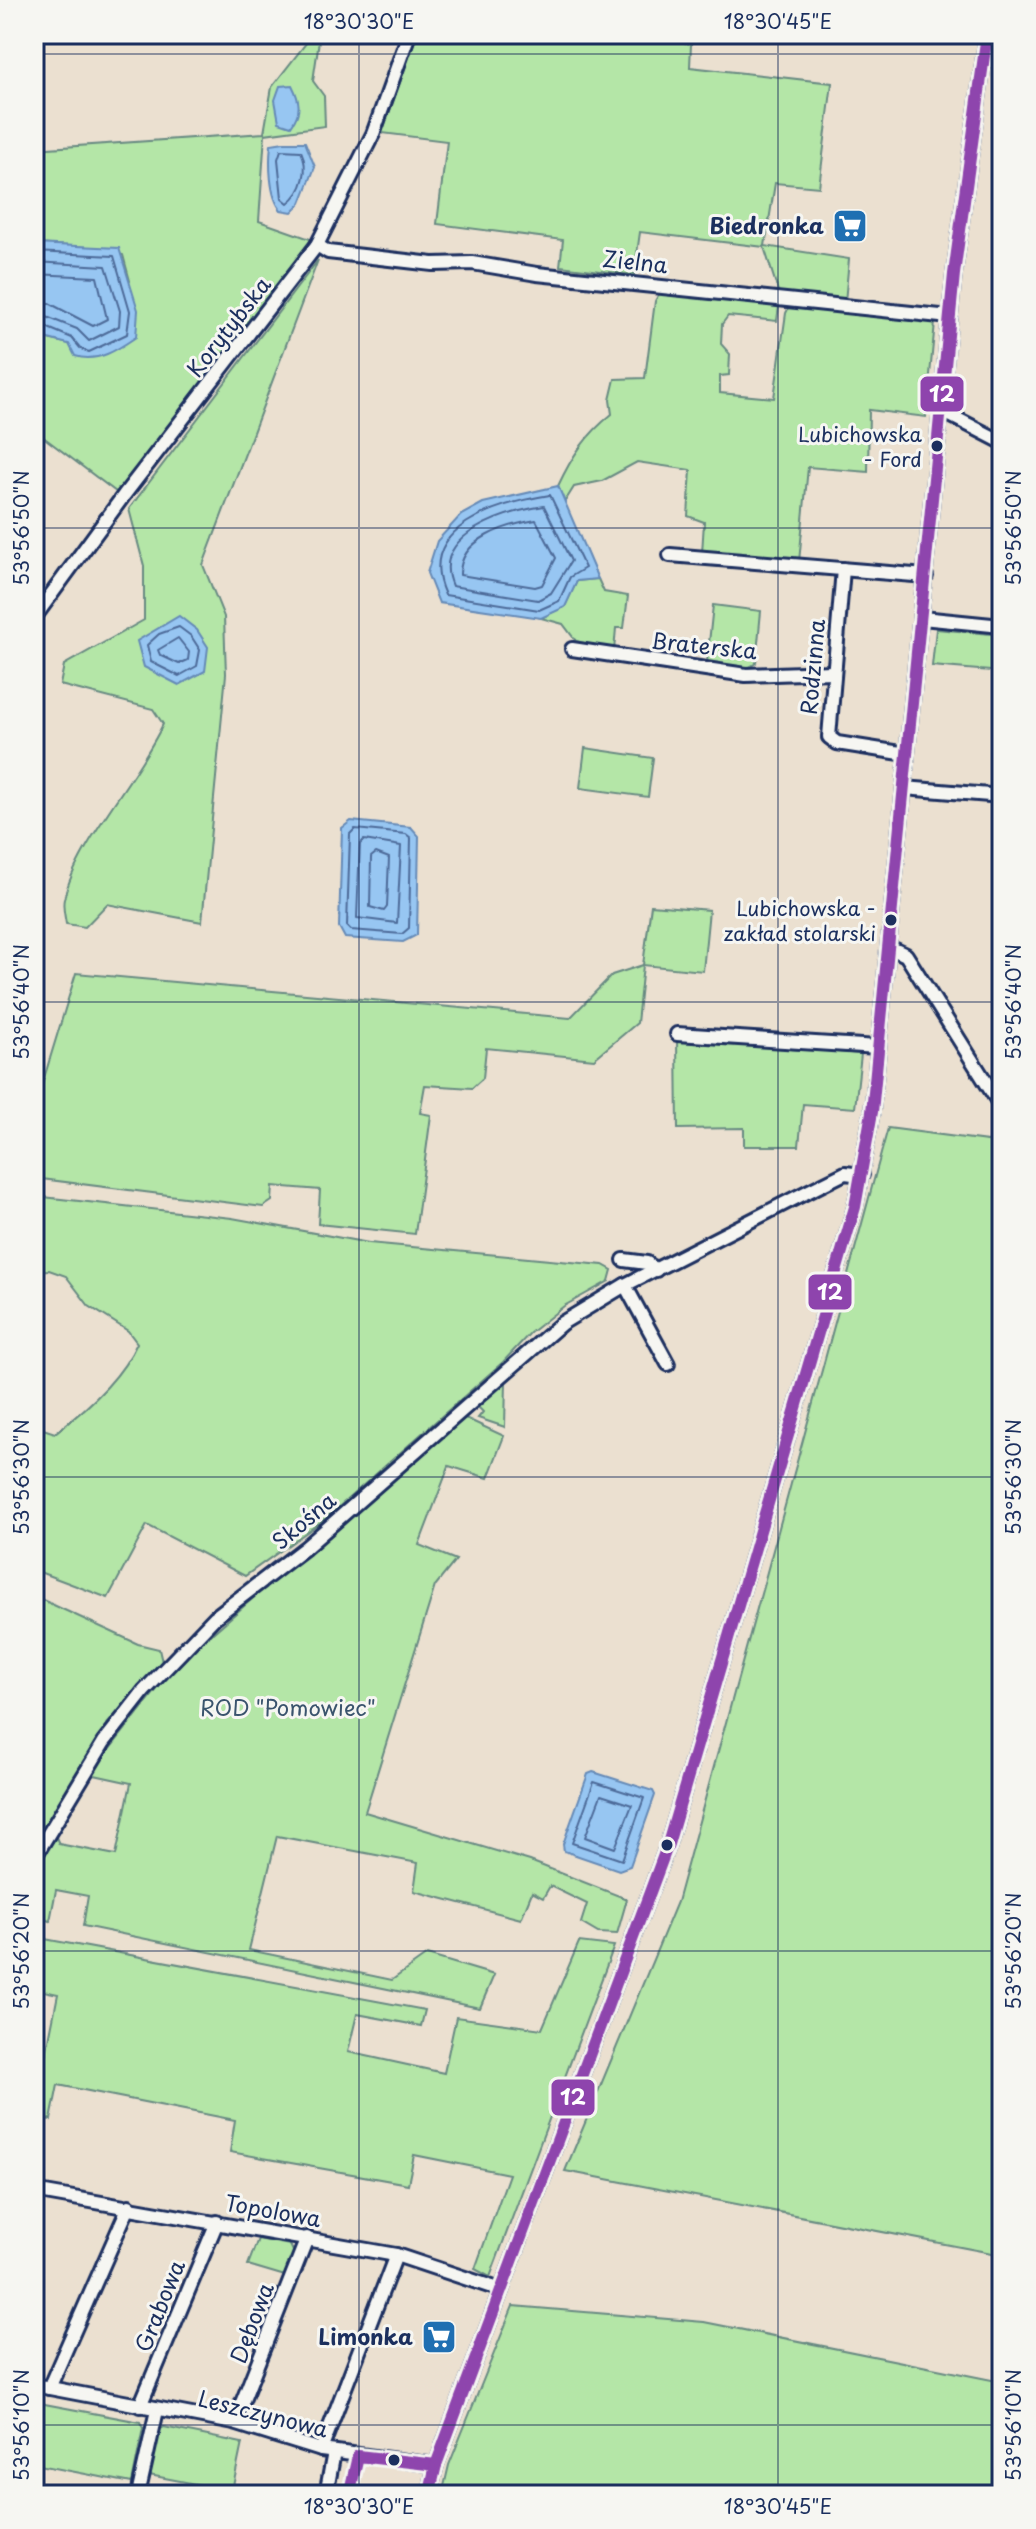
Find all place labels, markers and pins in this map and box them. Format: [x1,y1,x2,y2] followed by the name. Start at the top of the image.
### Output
[831,207,869,245] supermarket icon: Biedronka
[710,208,824,241] place label: Biedronka
[798,419,923,474] place label: Lubichowska - Ford
[929,438,945,454] marker: Lubichowska - Ford
[724,893,876,948] place label: Lubichowska - zakład stolarski
[883,912,899,928] marker: Lubichowska - zakład stolarski
[659,1837,675,1853] unlabelled marker
[420,2318,458,2356] supermarket icon: Limonka
[318,2319,413,2352] place label: Limonka
[386,2452,402,2468] unlabelled marker

